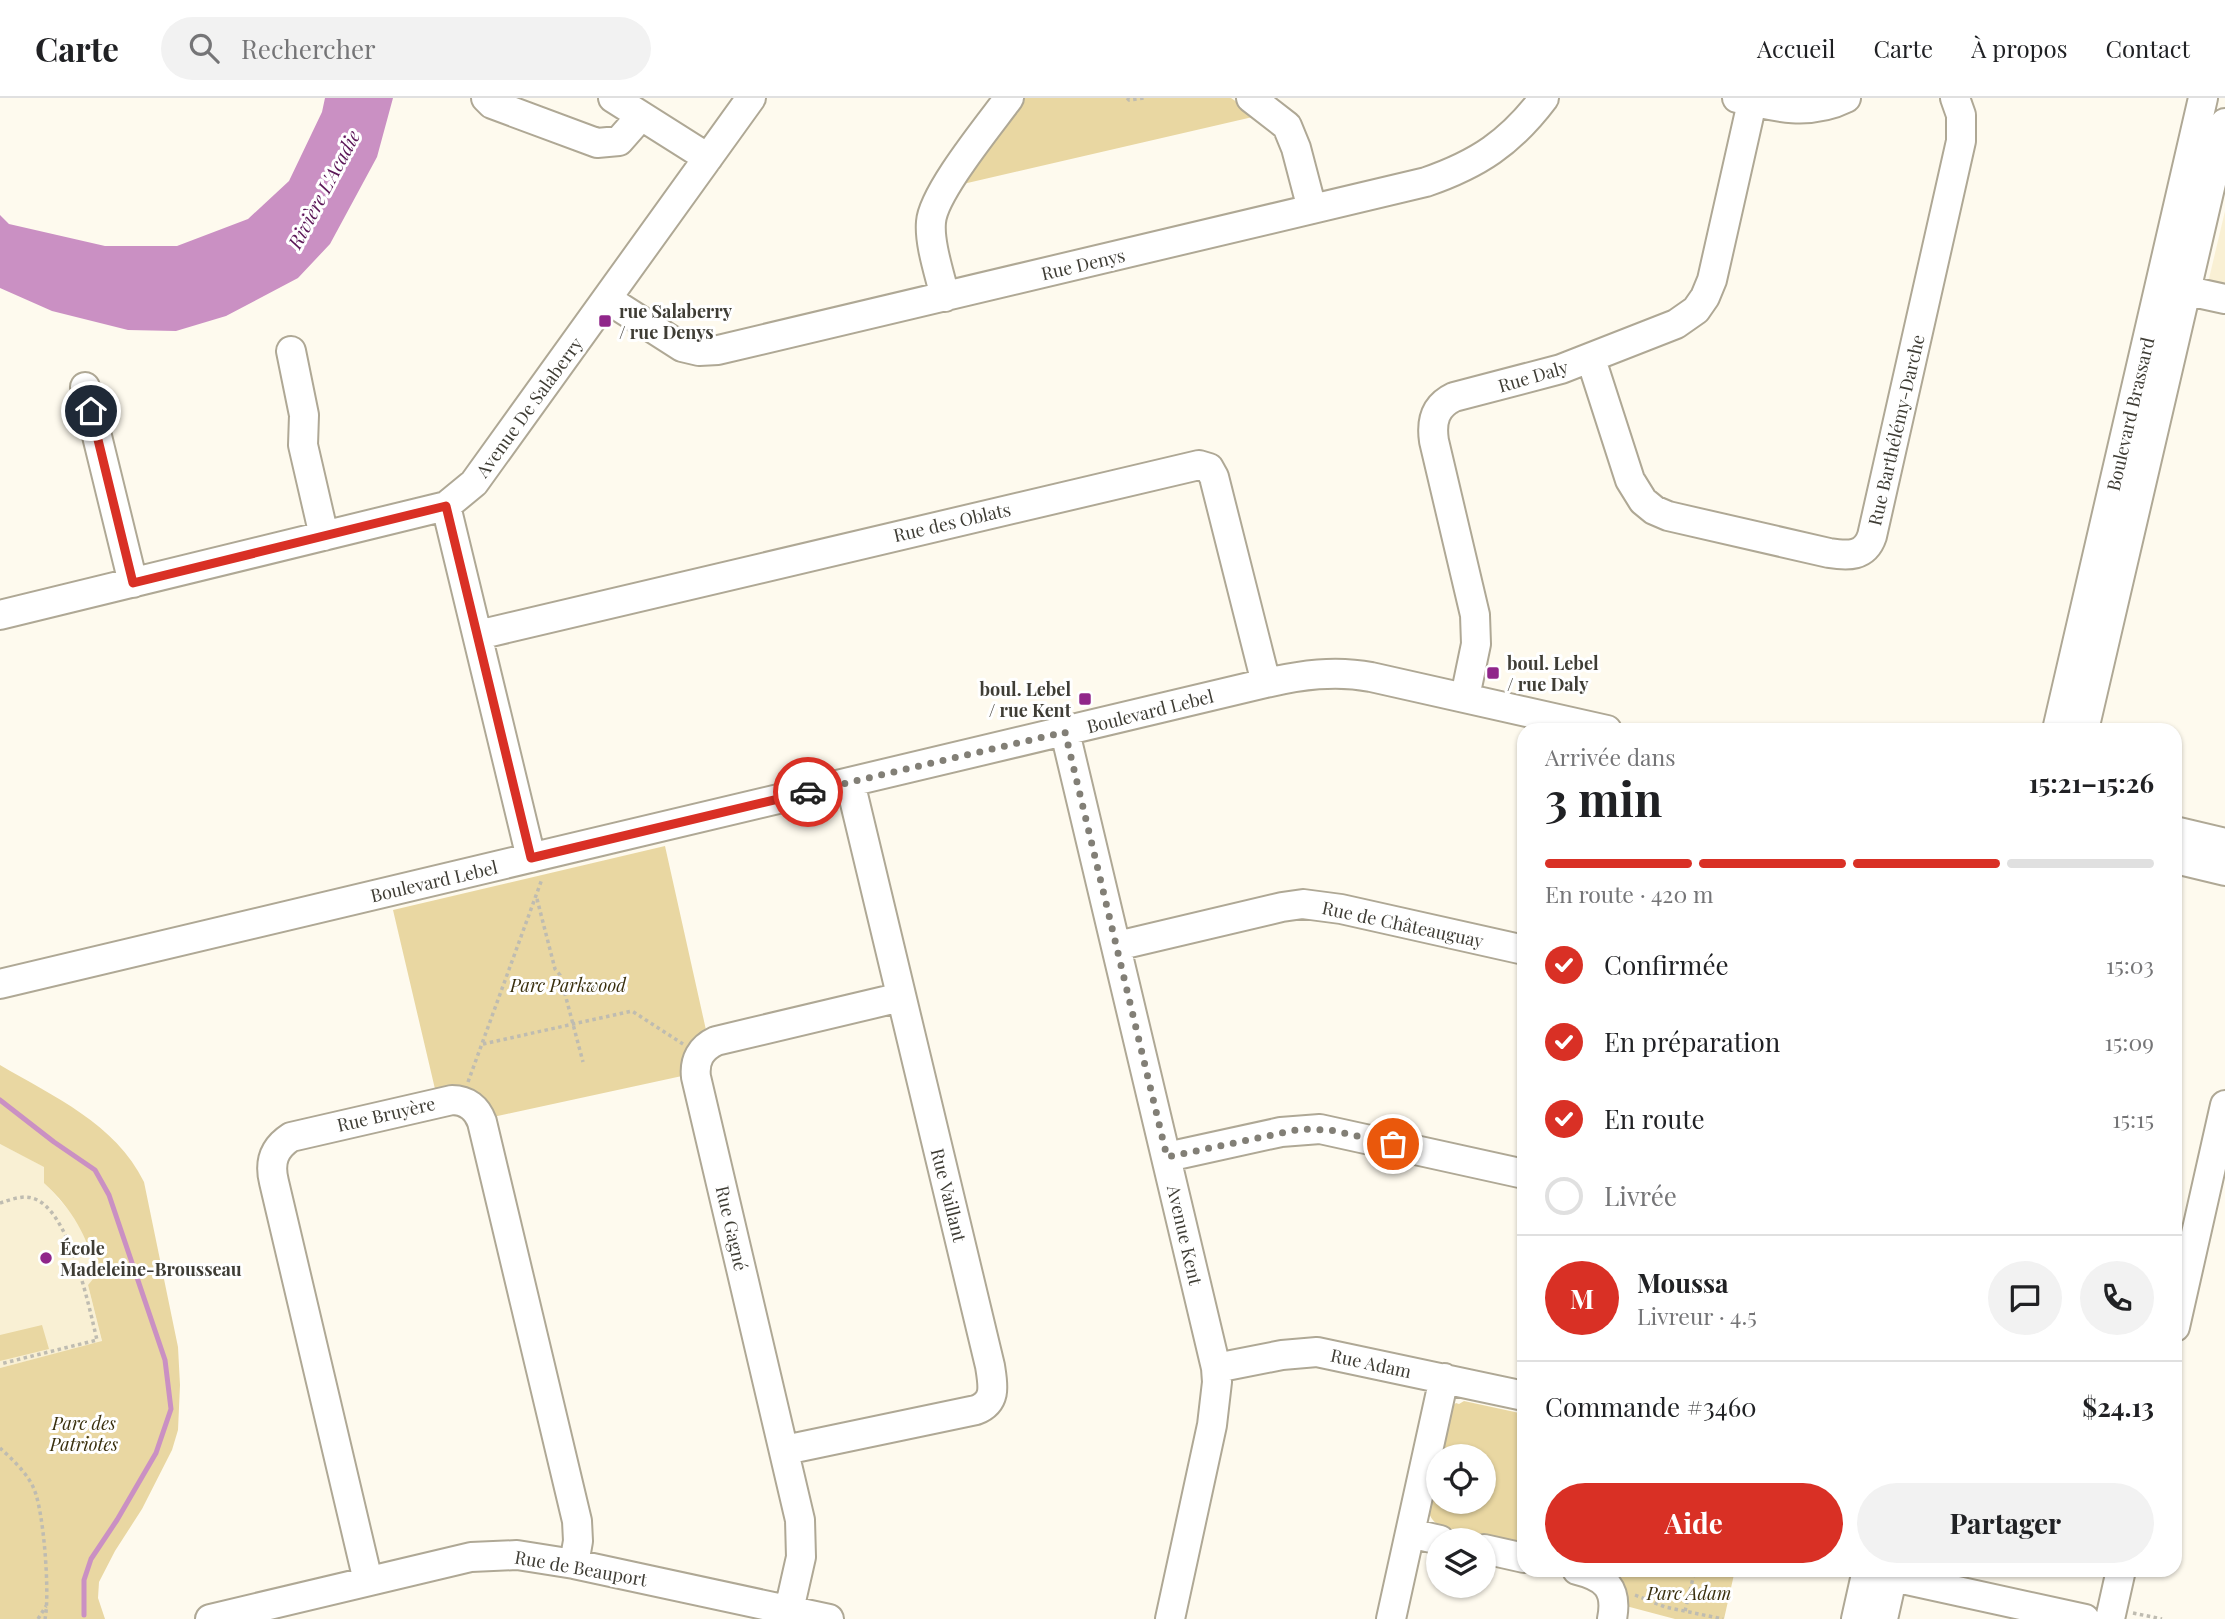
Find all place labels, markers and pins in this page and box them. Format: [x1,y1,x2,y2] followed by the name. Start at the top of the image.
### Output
[619,299,733,344] place label: rue Salaberry / rue Denys
[597,313,613,329] marker: rue Salaberry / rue Denys
[61,381,121,441] pin
[1507,651,1599,696] place label: boul. Lebel / rue Daly
[1485,665,1501,681] marker: boul. Lebel / rue Daly
[979,677,1072,722] place label: boul. Lebel / rue Kent
[1077,691,1093,707] marker: boul. Lebel / rue Kent
[1363,1114,1423,1174] pin
[60,1236,242,1281] place label: École Madeleine-Brousseau
[38,1250,54,1266] marker: École Madeleine-Brousseau

